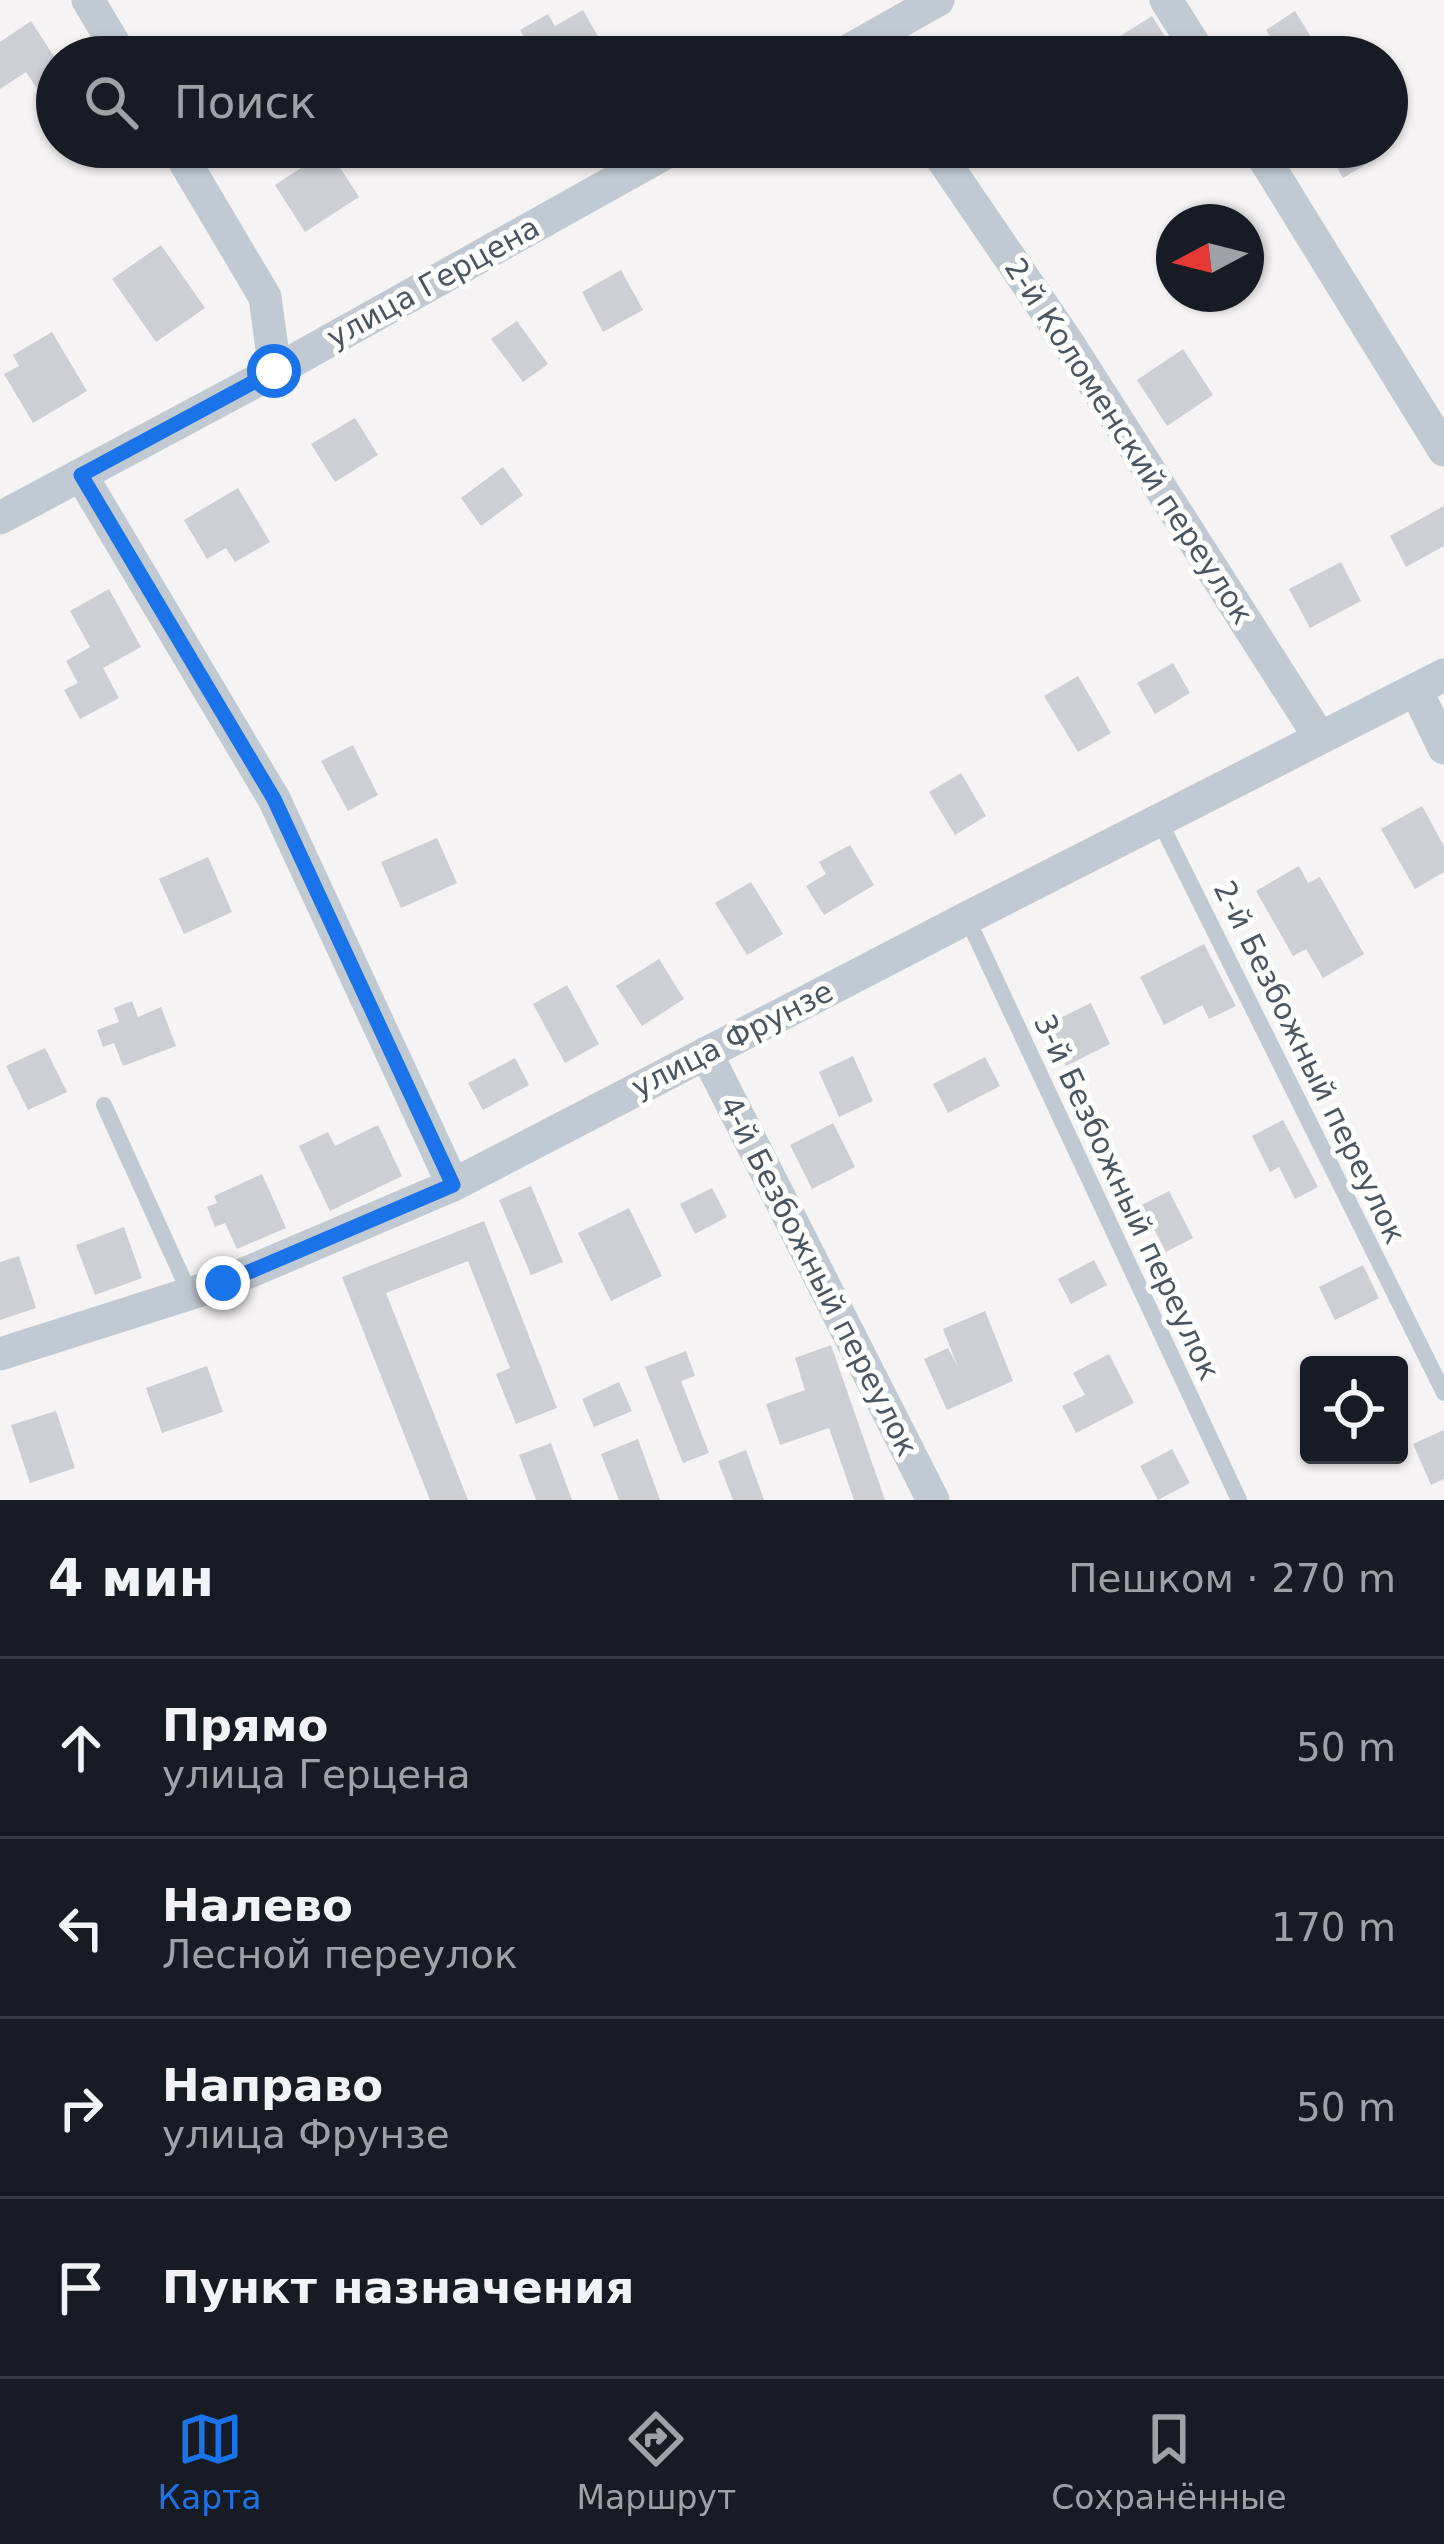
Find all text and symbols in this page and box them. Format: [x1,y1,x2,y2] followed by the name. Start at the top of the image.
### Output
[36,36,1408,168] search box
[78,69,144,135] icon: search
[174,76,317,129] text: Поиск
[1156,204,1264,312] north arrow
[321,209,545,355] street label: улица Герцена
[998,252,1260,630] street label: 2-й Коломенский переулок
[247,344,301,398] route start
[1207,875,1413,1249] street label: 2-й Безбожный переулок
[625,973,839,1105] street label: улица Фрунзе
[1027,1009,1227,1385] street label: 3-й Безбожный переулок
[713,1090,925,1462] street label: 4-й Безбожный переулок
[196,1256,250,1310] route end
[1300,1356,1408,1464] map controls
[1300,1356,1408,1464] button: locate
[48,1549,214,1608] text: 4 мин
[1068,1556,1396,1601] text: Пешком · 270 m
[162,1699,328,1752] text: Прямо
[48,1715,114,1781] icon: ahead
[1296,1725,1396,1770] text: 50 m
[162,1752,471,1797] text: улица Герцена
[162,1879,353,1932] text: Налево
[48,1895,114,1961] icon: left
[1271,1905,1396,1950] text: 170 m
[162,1932,518,1977] text: Лесной переулок
[162,2059,383,2112] text: Направо
[48,2075,114,2141] icon: right
[1296,2085,1396,2130] text: 50 m
[162,2112,450,2157] text: улица Фрунзе
[48,2255,114,2321] icon: arrive
[162,2261,634,2314] text: Пункт назначения
[158,2406,262,2517] tab: Карта
[577,2406,736,2517] tab: Маршрут
[1051,2406,1286,2517] tab: Сохранённые

